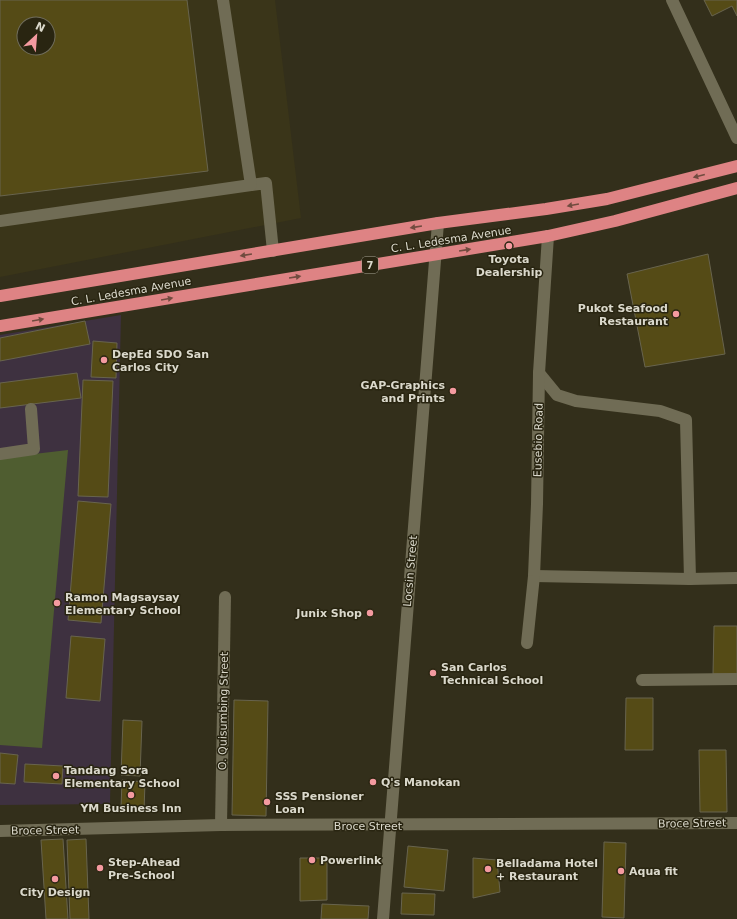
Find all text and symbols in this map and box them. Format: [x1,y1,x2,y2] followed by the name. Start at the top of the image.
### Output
[16,16,56,56] north arrow
[33,20,47,35] text: N
[693,173,705,179] one-way arrow
[566,202,579,208] one-way arrow
[390,224,512,255] street label: C. L. Ledesma Avenue
[410,224,422,230] one-way arrow
[504,241,514,251] marker: Toyota Dealership
[459,247,471,253] one-way arrow
[240,252,253,258] one-way arrow
[476,253,542,279] place label: Toyota Dealership
[362,257,378,273] road number: 7
[70,274,192,308] street label: C. L. Ledesma Avenue
[289,274,301,280] one-way arrow
[161,295,173,301] one-way arrow
[578,302,668,328] place label: Pukot Seafood Restaurant
[671,309,681,319] marker: Pukot Seafood Restaurant
[32,317,45,323] one-way arrow
[112,348,209,374] place label: DepEd SDO San Carlos City
[99,355,109,365] marker: DepEd SDO San Carlos City
[361,379,445,405] place label: GAP-Graphics and Prints
[448,386,458,396] marker: GAP-Graphics and Prints
[531,403,546,477] street label: Eusebio Road
[401,534,420,607] street label: Locsin Street
[65,591,181,617] place label: Ramon Magsaysay Elementary School
[52,598,62,608] marker: Ramon Magsaysay Elementary School
[295,607,362,620] place label: Junix Shop
[365,608,375,618] marker: Junix Shop
[216,651,231,770] street label: O. Quisumbing Street
[441,661,543,687] place label: San Carlos Technical School
[428,668,438,678] marker: San Carlos Technical School
[64,764,180,790] place label: Tandang Sora Elementary School
[51,771,61,781] marker: Tandang Sora Elementary School
[381,776,460,789] place label: Q's Manokan
[368,777,378,787] marker: Q's Manokan
[126,790,136,800] marker: YM Business Inn
[275,790,364,816] place label: SSS Pensioner Loan
[262,797,272,807] marker: SSS Pensioner Loan
[79,802,182,815] place label: YM Business Inn
[658,816,727,831] street label: Broce Street
[334,820,403,833] street label: Broce Street
[11,823,80,838] street label: Broce Street
[320,854,382,867] place label: Powerlink
[307,855,317,865] marker: Powerlink
[108,856,180,882] place label: Step-Ahead Pre-School
[496,857,598,883] place label: Belladama Hotel + Restaurant
[95,863,105,873] marker: Step-Ahead Pre-School
[483,864,493,874] marker: Belladama Hotel + Restaurant
[629,865,678,878] place label: Aqua fit
[616,866,626,876] marker: Aqua fit
[50,874,60,884] marker: City Design
[20,886,90,899] place label: City Design

